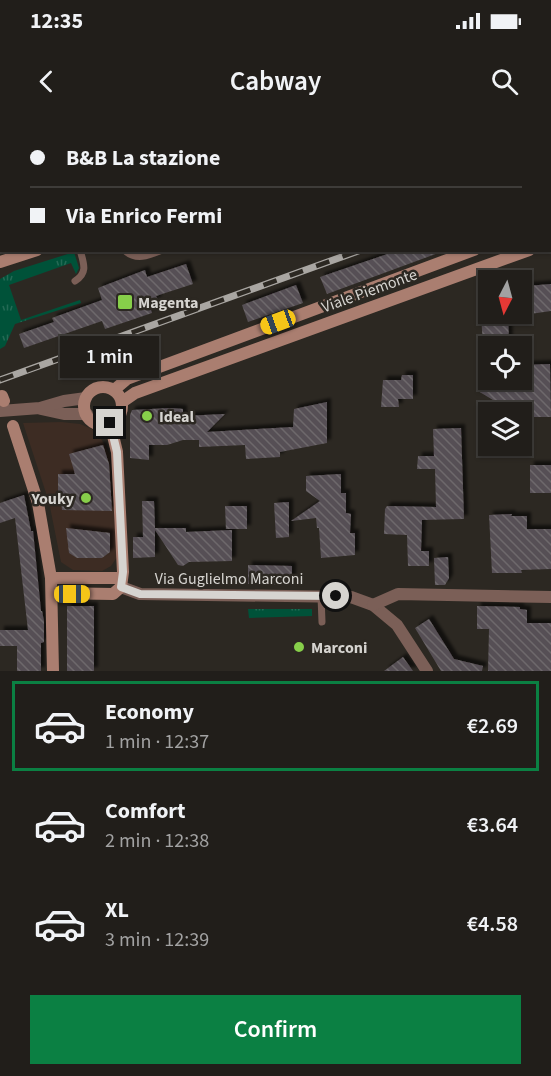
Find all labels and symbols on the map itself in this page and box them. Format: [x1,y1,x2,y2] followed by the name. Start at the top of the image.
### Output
[318,263,420,318] street label: Viale Piemonte
[478,270,532,324] north arrow
[138,292,199,314] place label: Magenta
[116,293,134,311] marker: Magenta
[258,307,298,337] car
[60,336,160,378] callout: 1 min
[159,406,195,428] place label: Ideal
[96,409,123,436] route end
[140,409,154,423] marker: Ideal
[30,488,75,510] place label: Youky
[79,491,93,505] marker: Youky
[155,568,303,590] street label: Via Guglielmo Marconi
[322,582,349,609] route start
[54,585,90,603] car
[311,637,367,659] place label: Marconi
[292,640,306,654] marker: Marconi

